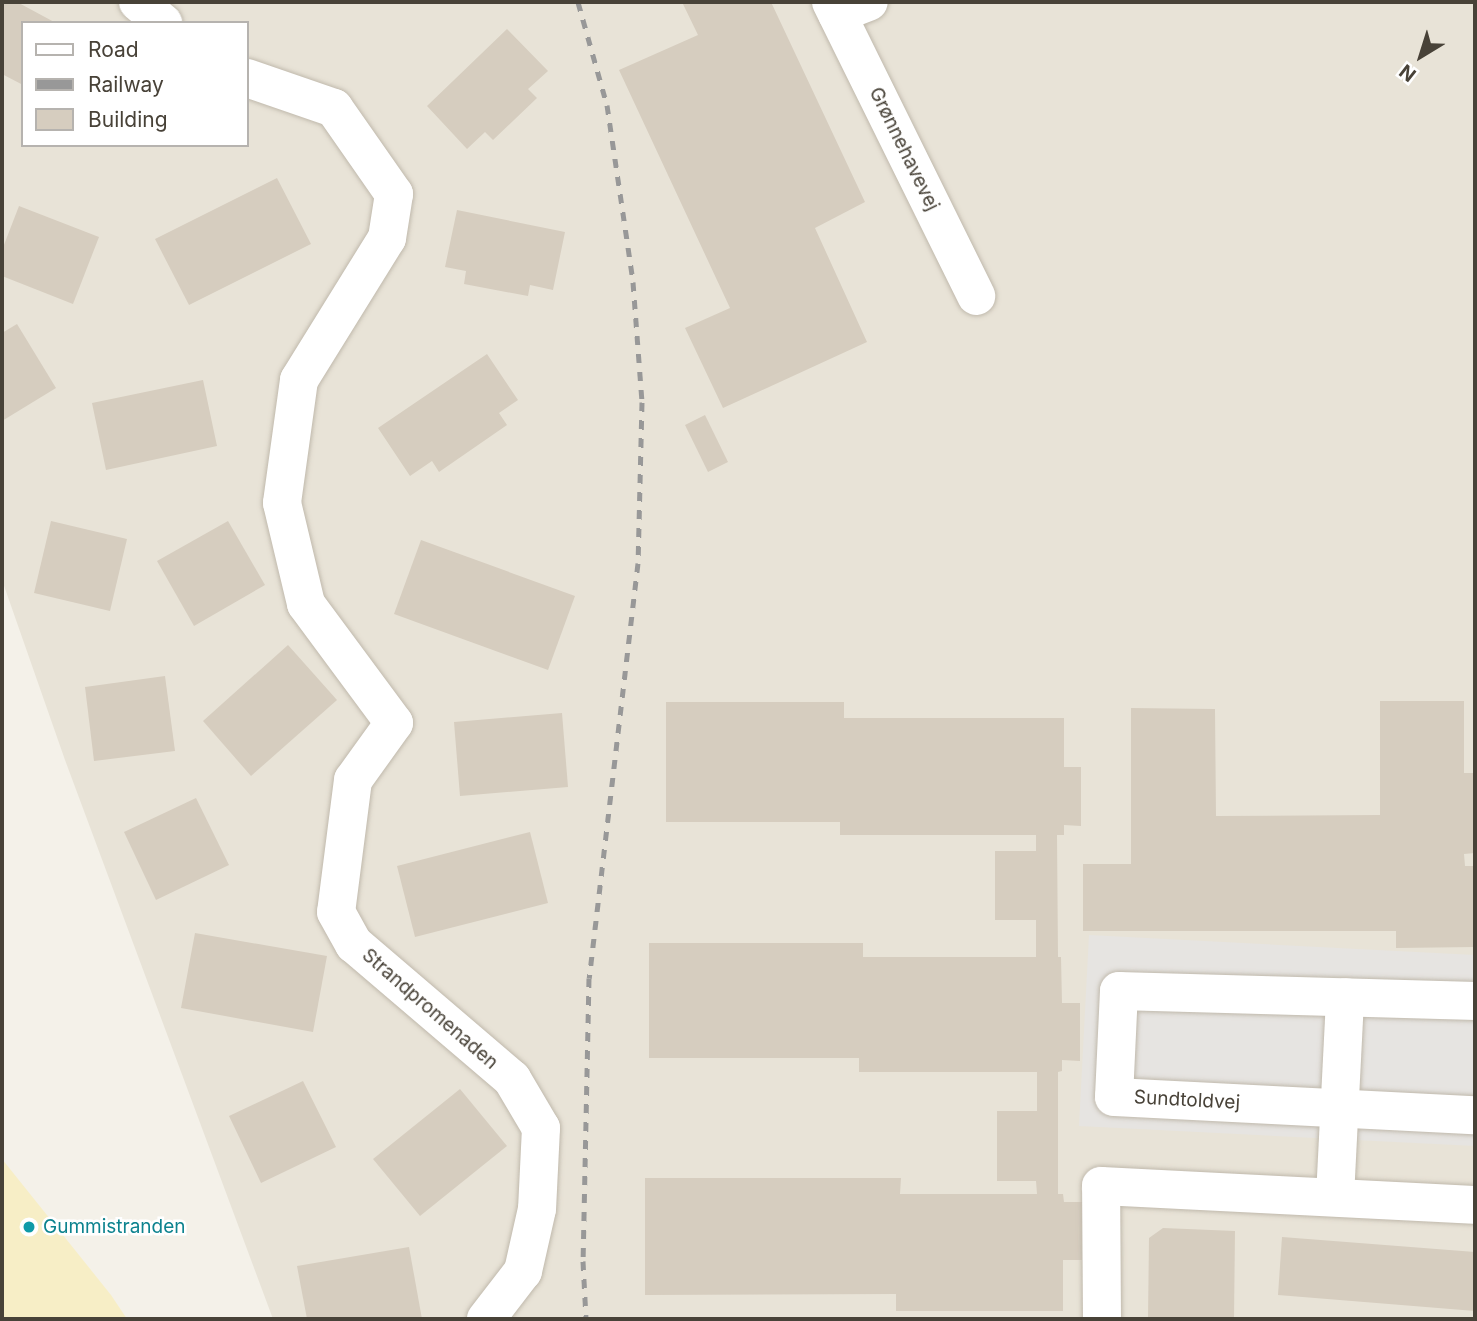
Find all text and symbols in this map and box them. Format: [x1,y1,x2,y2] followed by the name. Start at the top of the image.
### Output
[21,21,248,147] legend
[1386,21,1456,91] north arrow
[88,37,139,62] text: Road
[1395,59,1421,86] text: N
[88,72,164,97] text: Railway
[864,84,944,214] street label: Grønnehavevej
[88,107,168,132] text: Building
[357,944,503,1074] street label: Strandpromenaden
[1133,1086,1241,1114] street label: Sundtoldvej
[43,1216,186,1238] place label: Gummistranden
[21,1219,37,1235] marker: Gummistranden

